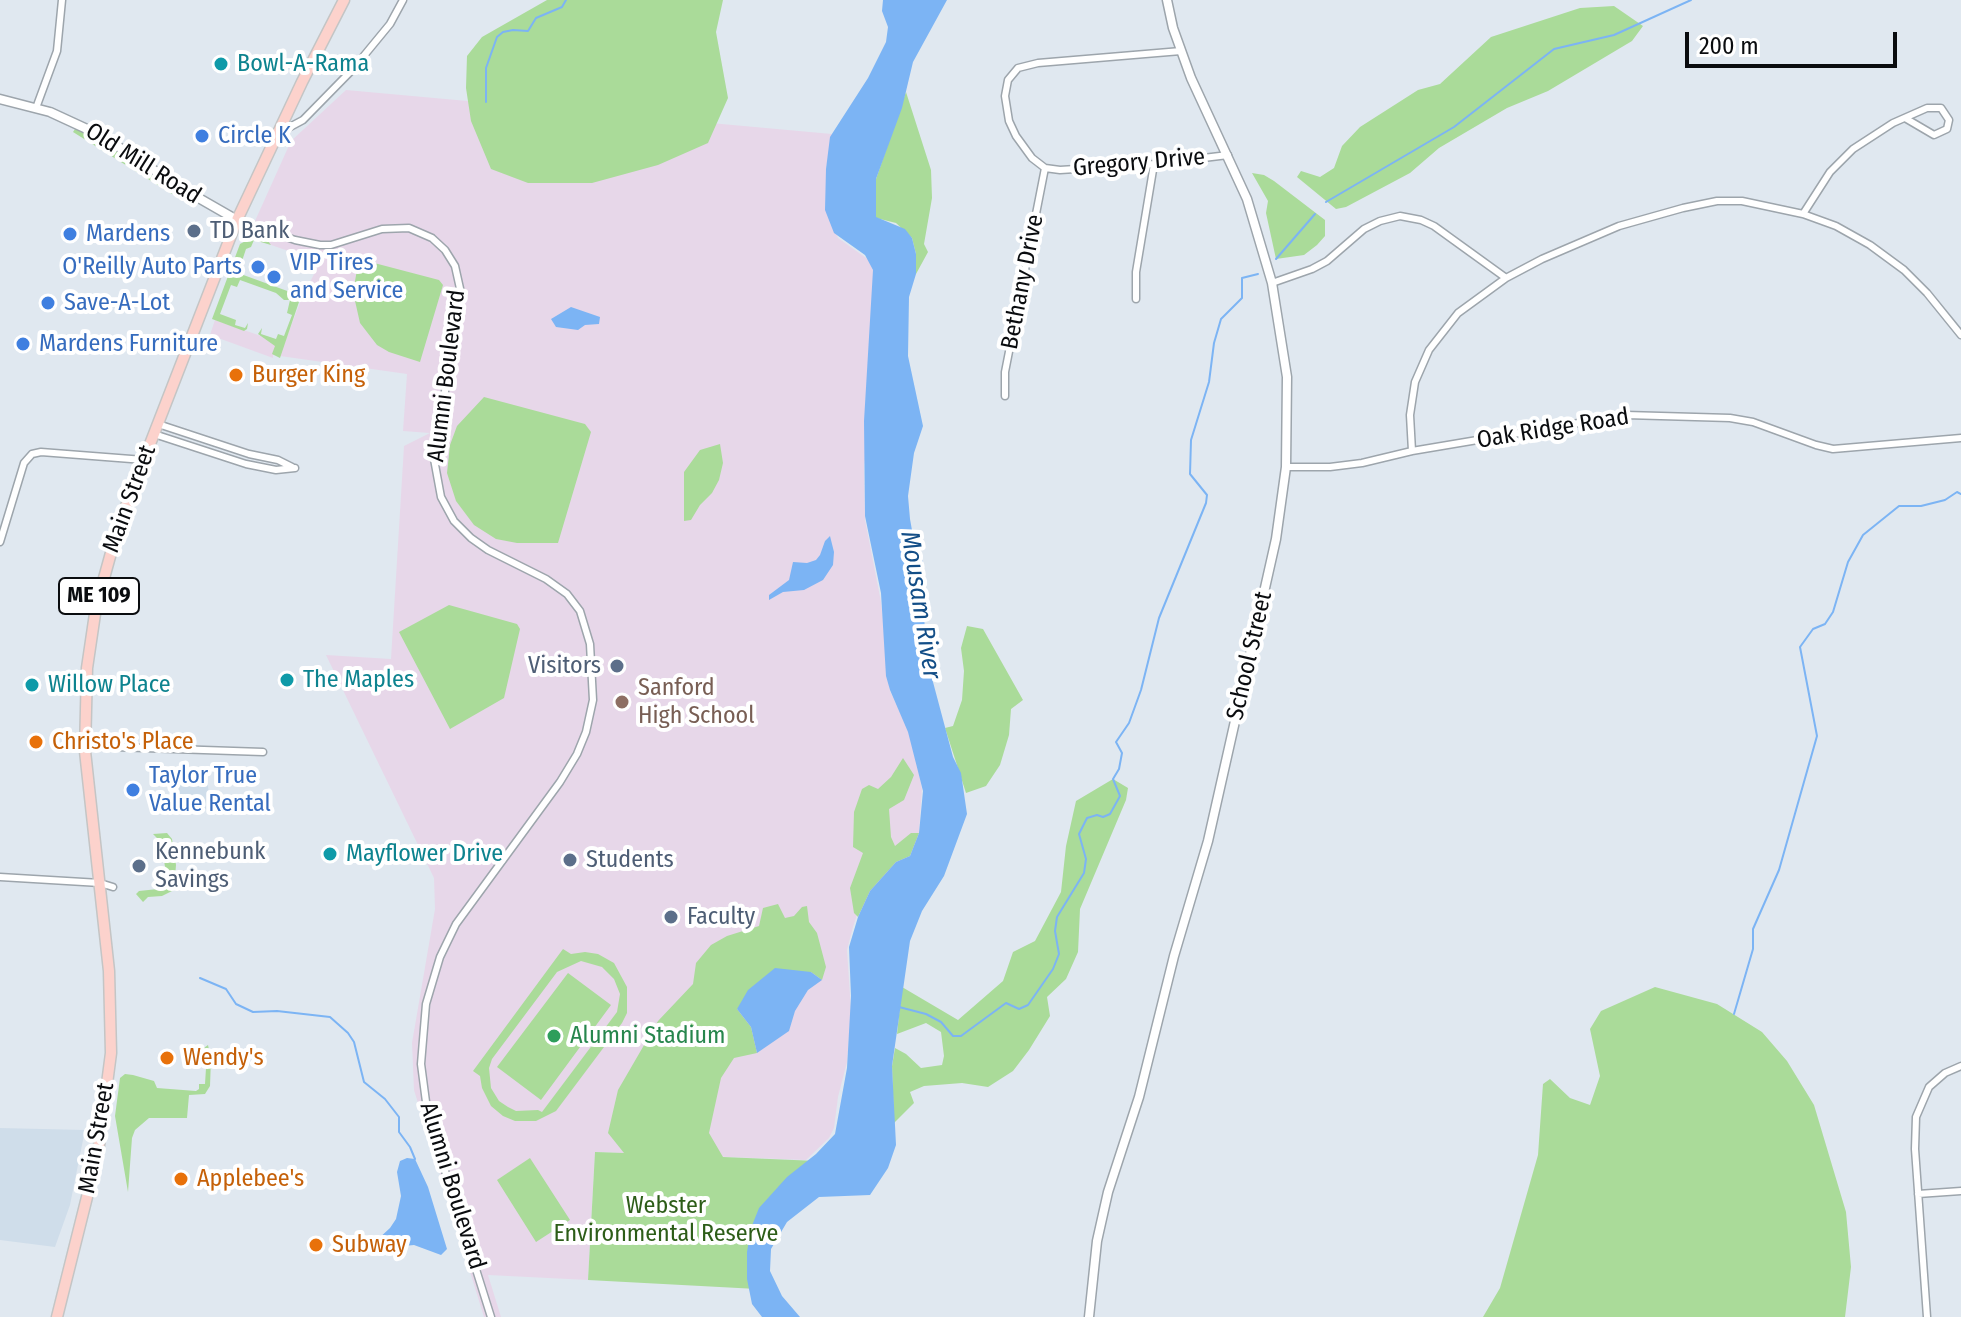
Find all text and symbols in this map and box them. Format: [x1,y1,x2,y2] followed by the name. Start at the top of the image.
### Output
[1689,16,1901,66] scale bar
[1699,32,1759,60] text: 200 m
[237,50,369,78] place label: Bowl-A-Rama
[212,55,230,73] marker: Bowl-A-Rama
[80,117,206,211] street label: Old Mill Road
[218,122,291,150] place label: Circle K
[193,127,211,145] marker: Circle K
[1072,143,1206,183] street label: Gregory Drive
[996,212,1050,352] street label: Bethany Drive
[210,217,289,245] place label: TD Bank
[86,220,170,248] place label: Mardens
[185,222,203,240] marker: TD Bank
[61,225,79,243] marker: Mardens
[290,249,403,305] place label: VIP Tires and Service
[62,253,242,281] place label: O'Reilly Auto Parts
[249,258,267,276] marker: O'Reilly Auto Parts
[265,268,283,286] marker: VIP Tires and Service
[422,288,472,464] street label: Alumni Boulevard
[64,289,170,317] place label: Save-A-Lot
[39,294,57,312] marker: Save-A-Lot
[39,330,218,358] place label: Mardens Furniture
[14,335,32,353] marker: Mardens Furniture
[252,361,365,389] place label: Burger King
[227,366,245,384] marker: Burger King
[1475,403,1631,455] street label: Oak Ridge Road
[97,441,163,557] street label: Main Street
[893,529,947,681] water label: Mousam River
[59,578,139,614] road number: ME 109
[1221,589,1279,723] street label: School Street
[528,652,601,680] place label: Visitors
[608,657,626,675] marker: Visitors
[303,666,414,694] place label: The Maples
[48,671,171,699] place label: Willow Place
[278,671,296,689] marker: The Maples
[638,674,755,730] place label: Sanford High School
[23,676,41,694] marker: Willow Place
[613,693,631,711] marker: Sanford High School
[52,728,194,756] place label: Christo's Place
[27,733,45,751] marker: Christo's Place
[149,762,271,818] place label: Taylor True Value Rental
[124,781,142,799] marker: Taylor True Value Rental
[155,838,266,894] place label: Kennebunk Savings
[346,840,503,868] place label: Mayflower Drive
[321,845,339,863] marker: Mayflower Drive
[586,846,674,874] place label: Students
[561,851,579,869] marker: Students
[130,857,148,875] marker: Kennebunk Savings
[687,903,755,931] place label: Faculty
[662,908,680,926] marker: Faculty
[570,1022,726,1050] place label: Alumni Stadium
[545,1027,563,1045] marker: Alumni Stadium
[183,1044,264,1072] place label: Wendy's
[158,1049,176,1067] marker: Wendy's
[73,1080,121,1196] street label: Main Street
[413,1099,491,1273] street label: Alumni Boulevard
[197,1165,304,1193] place label: Applebee's
[172,1170,190,1188] marker: Applebee's
[554,1192,778,1248] park label: Webster Environmental Reserve
[332,1231,407,1259] place label: Subway
[307,1236,325,1254] marker: Subway

